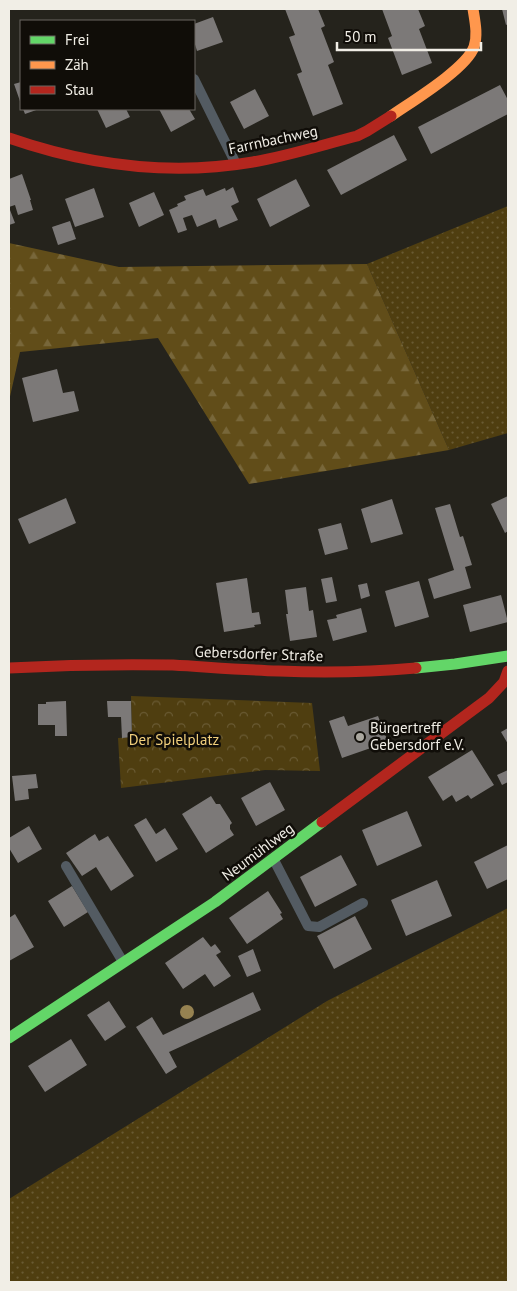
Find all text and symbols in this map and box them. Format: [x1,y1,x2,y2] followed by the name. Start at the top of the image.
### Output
[20,20,195,110] legend
[337,20,481,52] scale bar
[344,27,377,46] text: 50 m
[65,30,90,49] text: Frei
[65,55,89,74] text: Zäh
[65,80,94,99] text: Stau
[227,121,319,158] street label: Farrnbachweg
[194,642,324,665] street label: Gebersdorfer Straße
[370,718,464,754] place label: Bürgertreff Gebersdorf e.V.
[129,730,219,749] park label: Der Spielplatz
[354,731,366,743] marker: Bürgertreff Gebersdorf e.V.
[218,818,297,885] street label: Neumühlweg

